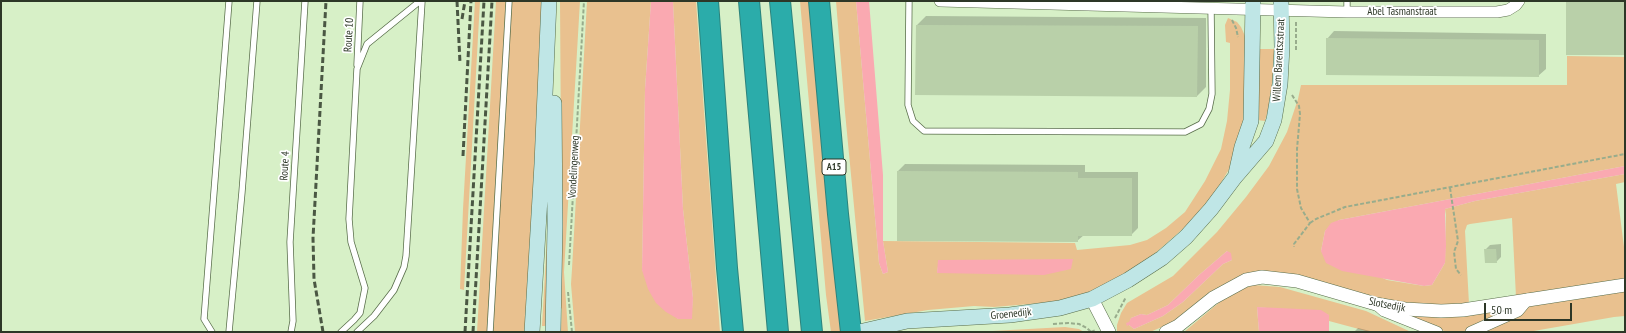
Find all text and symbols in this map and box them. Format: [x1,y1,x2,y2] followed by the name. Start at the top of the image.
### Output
[1367,5,1437,19] street label: Abel Tasmanstraat
[342,18,356,52] street label: Route 10
[1270,18,1288,102] street label: Willem Barentszstraat
[566,135,582,199] street label: Vondelingenweg
[277,151,293,181] street label: Route 4
[822,159,846,175] road number: A15
[1368,295,1406,315] street label: Slotsedijk
[1486,295,1574,321] scale bar
[1491,302,1512,317] text: 50 m
[990,305,1032,323] street label: Groenedijk

